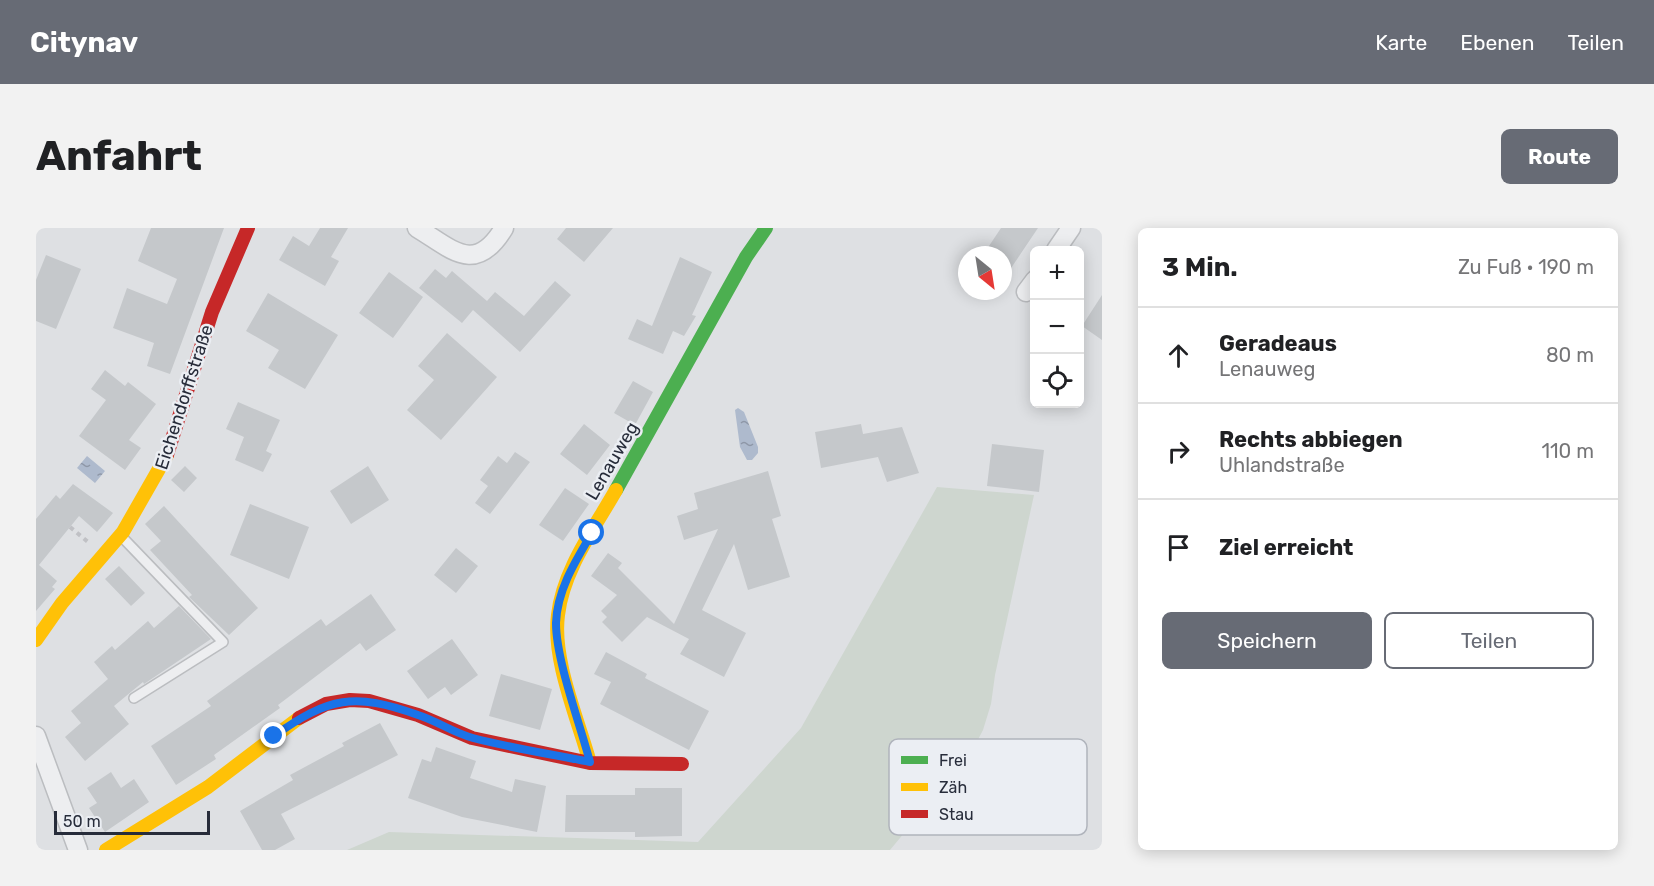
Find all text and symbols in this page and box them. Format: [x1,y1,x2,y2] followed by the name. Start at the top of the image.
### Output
[30,26,138,59] text: Citynav
[1375,30,1427,55] text: Karte
[1460,30,1534,55] text: Ebenen
[1567,30,1624,55] text: Teilen
[1501,129,1618,184] button: Route
[36,131,202,181] text: Anfahrt
[958,246,1012,300] north arrow
[1030,246,1084,408] map controls
[1030,246,1084,300] button: +
[1162,252,1238,283] text: 3 Min.
[1458,255,1594,279] text: Zu Fuß · 190 m
[1030,300,1084,354] button: −
[150,322,218,472] street label: Eichendorffstraße
[1219,330,1337,357] text: Geradeaus
[1162,339,1195,372] icon: ahead
[1546,343,1594,367] text: 80 m
[1030,354,1084,408] button: locate
[1219,357,1315,381] text: Lenauweg
[581,418,643,504] street label: Lenauweg
[1219,426,1403,453] text: Rechts abbiegen
[1162,435,1195,468] icon: right
[1542,439,1594,463] text: 110 m
[1219,453,1345,477] text: Uhlandstraße
[578,519,604,545] route start
[1162,531,1195,564] icon: arrive
[1219,534,1353,561] text: Ziel erreicht
[1162,612,1372,669] button: Speichern
[1384,612,1594,669] button: Teilen
[260,722,286,748] route end
[889,739,1087,835] legend
[939,751,967,770] text: Frei
[939,778,967,797] text: Zäh
[939,805,974,824] text: Stau
[54,808,210,836] scale bar
[63,812,101,831] text: 50 m

